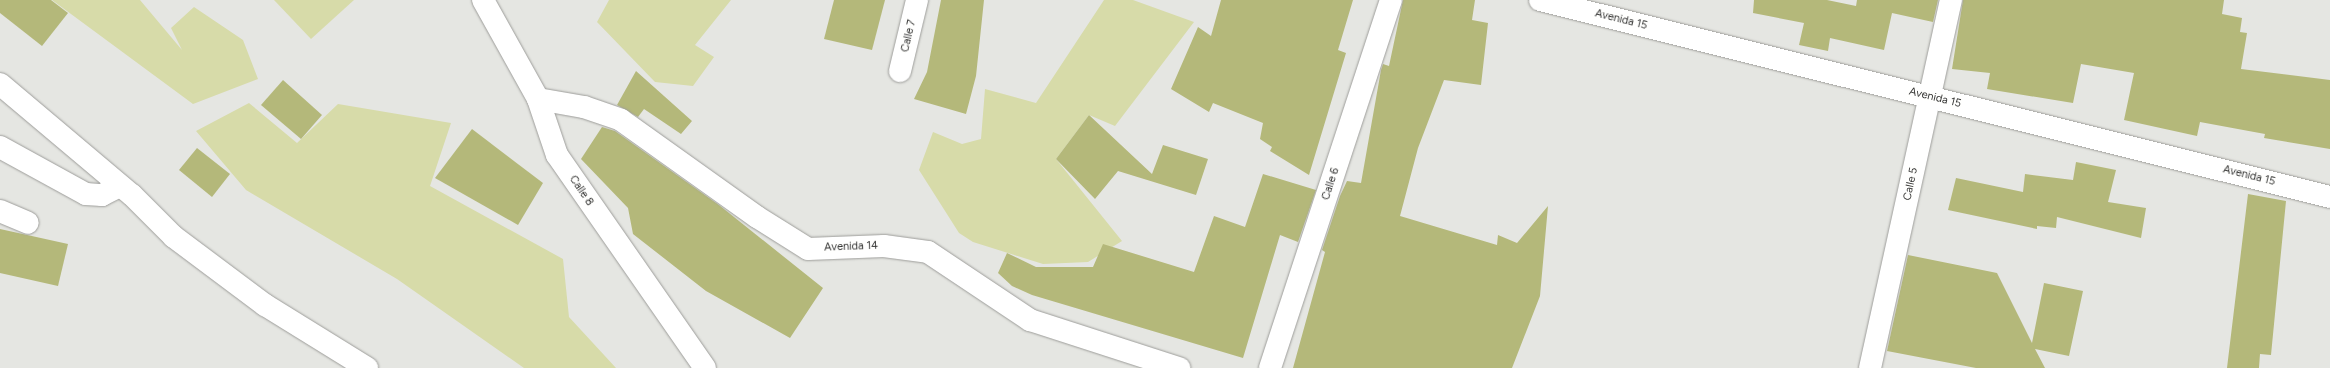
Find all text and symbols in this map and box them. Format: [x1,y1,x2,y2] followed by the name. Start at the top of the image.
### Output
[1594,7,1648,33] street label: Avenida 15
[899,18,919,54] street label: Calle 7
[1908,85,1962,111] street label: Avenida 15
[2222,163,2276,189] street label: Avenida 15
[1320,166,1342,202] street label: Calle 6
[1901,166,1921,202] street label: Calle 5
[566,173,596,209] street label: Calle 8
[824,239,878,255] street label: Avenida 14

